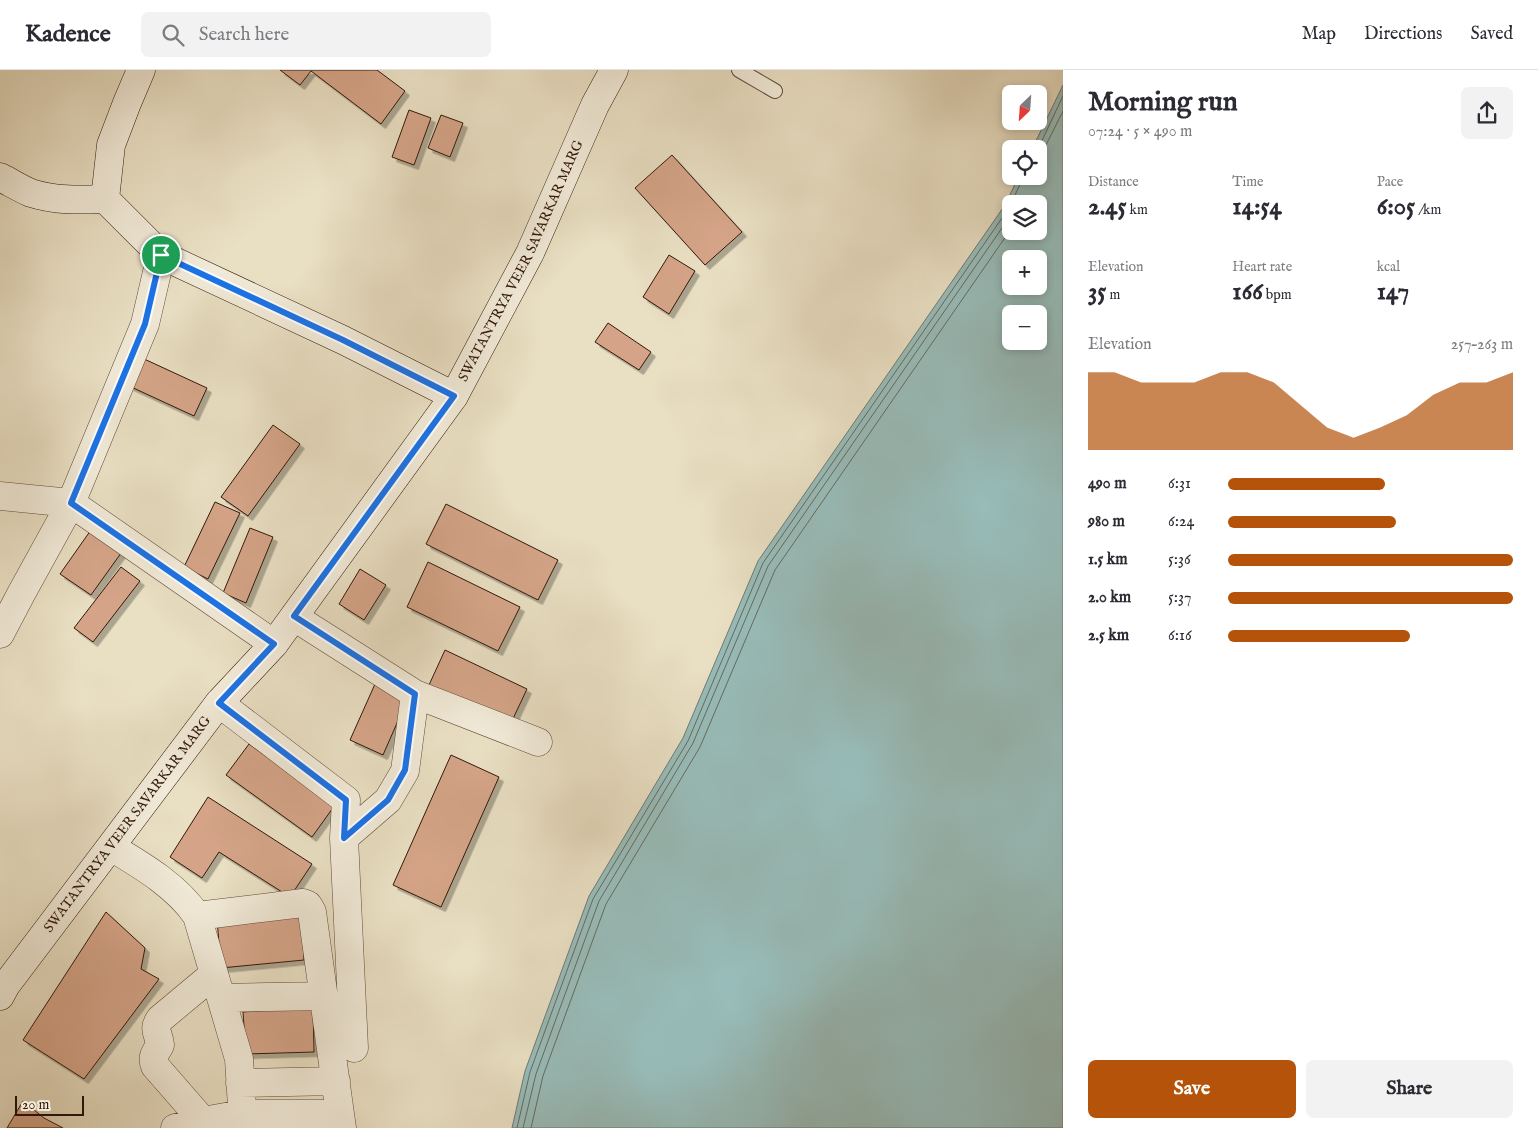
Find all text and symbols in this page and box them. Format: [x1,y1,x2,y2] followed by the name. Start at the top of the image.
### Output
[141,12,491,57] search box
[25,19,111,50] text: Kadence
[159,21,187,49] icon: search
[199,23,289,47] text: Search here
[1302,23,1336,46] text: Map
[1364,23,1442,46] text: Directions
[1470,23,1513,46] text: Saved
[1002,85,1048,130] north arrow
[1002,85,1047,350] map controls
[1088,85,1238,120] text: Morning run
[1461,87,1513,139] button: share
[1088,122,1192,142] text: 07:24 · 5 × 490 m
[454,136,588,385] street label: SWATANTRYA VEER SAVARKAR MARG
[1002,140,1047,185] button: locate
[1088,173,1139,191] text: Distance
[1232,173,1263,191] text: Time
[1377,173,1403,191] text: Pace
[1088,191,1127,223] text: 2.45
[1232,191,1282,223] text: 14:54
[1377,191,1415,223] text: 6:05
[1002,195,1047,240] button: layers
[1127,201,1148,219] text: km
[1415,201,1441,219] text: /km
[140,234,182,276] pin
[147,241,175,269] icon: arrive
[1002,250,1047,295] button: +
[1088,258,1144,276] text: Elevation
[1232,258,1292,276] text: Heart rate
[1377,258,1400,276] text: kcal
[1088,276,1106,308] text: 35
[1232,276,1263,308] text: 166
[1377,276,1409,308] text: 147
[1106,286,1120,304] text: m
[1263,286,1292,304] text: bpm
[1002,305,1047,350] button: −
[1088,335,1151,355] text: Elevation
[1451,335,1513,355] text: 257–263 m
[1088,474,1127,494] text: 490 m
[1168,474,1191,494] text: 6:31
[1088,512,1125,532] text: 980 m
[1168,512,1194,532] text: 6:24
[1088,550,1128,570] text: 1.5 km
[1168,550,1191,570] text: 5:36
[1088,588,1131,608] text: 2.0 km
[1168,588,1191,608] text: 5:37
[1088,626,1129,646] text: 2.5 km
[1168,626,1192,646] text: 6:16
[40,712,216,936] street label: SWATANTRYA VEER SAVARKAR MARG
[1088,1060,1296,1118] button: Save
[1306,1060,1513,1118] button: Share
[15,1093,84,1116] scale bar
[22,1096,49,1114] text: 20 m

